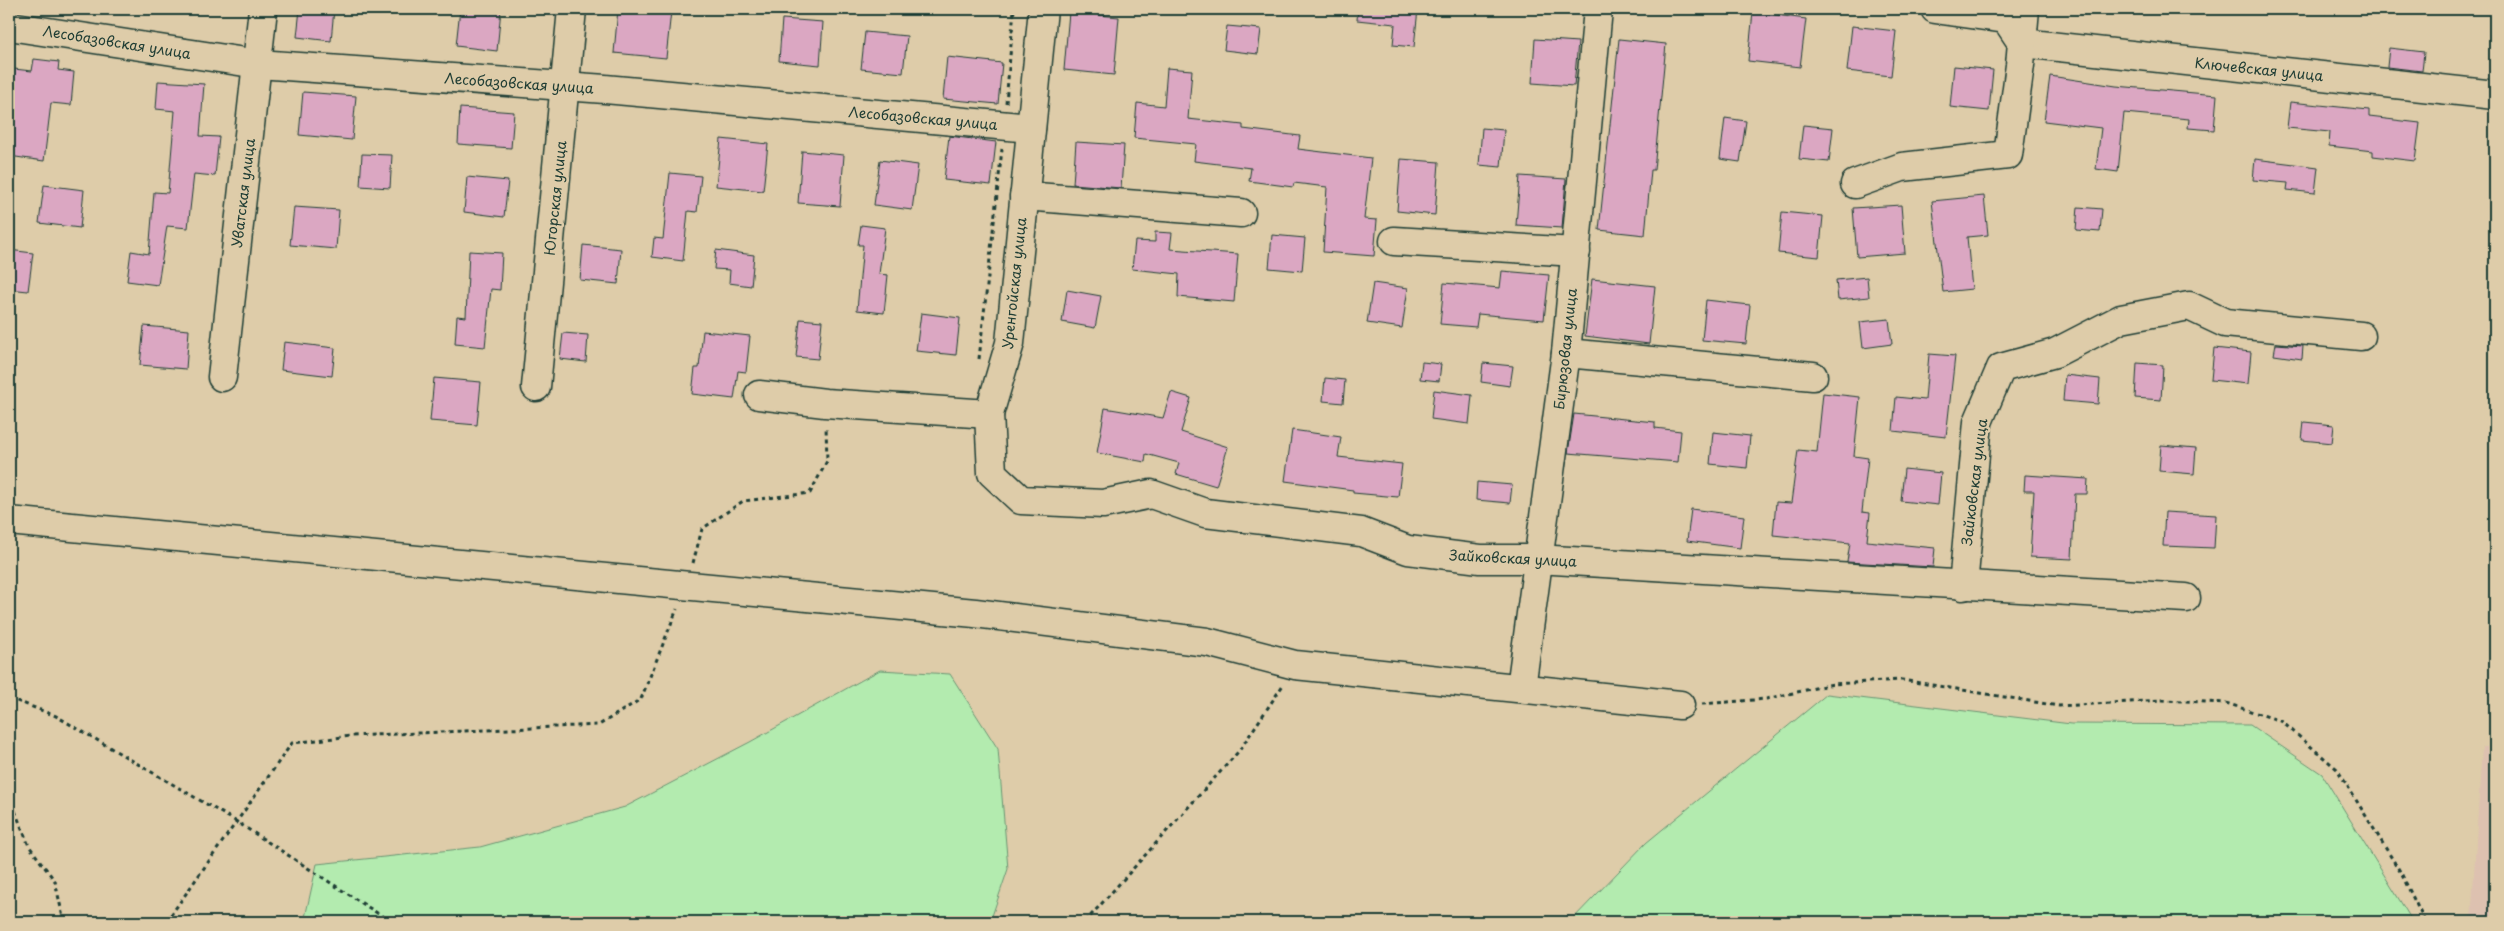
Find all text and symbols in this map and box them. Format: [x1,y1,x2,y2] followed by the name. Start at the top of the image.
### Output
[41,20,193,64] street label: Лесобазовская улица
[2194,52,2325,86] street label: Ключевская улица
[444,67,595,99] street label: Лесобазовская улица
[848,101,999,135] street label: Лесобазовская улица
[226,137,260,249] street label: Уватская улица
[539,139,571,257] street label: Югорская улица
[997,216,1031,350] street label: Уренгойская улица
[1548,287,1582,411] street label: Бирюзовая улица
[1956,417,1992,547] street label: Зайковская улица
[1449,544,1577,572] street label: Зайковская улица

